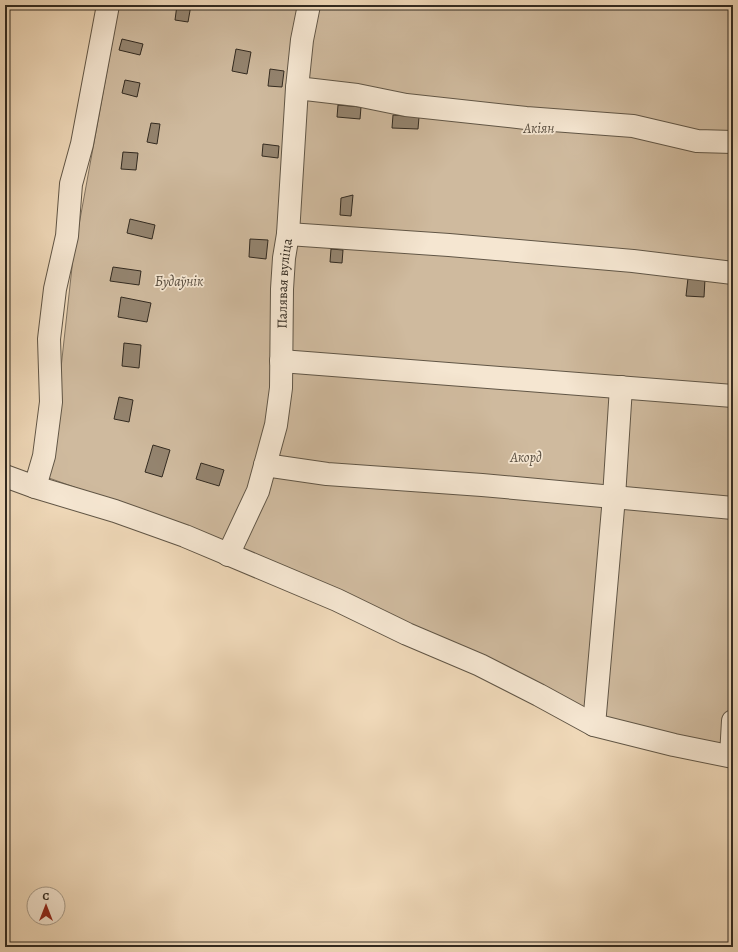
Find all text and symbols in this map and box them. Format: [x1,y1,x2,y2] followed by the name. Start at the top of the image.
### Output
[523,119,554,138] park label: Акіян
[272,236,297,329] street label: Палявая вуліца
[155,272,203,291] park label: Будаўнік
[509,448,542,467] park label: Акорд
[26,886,66,926] north arrow
[43,889,50,904] text: С

